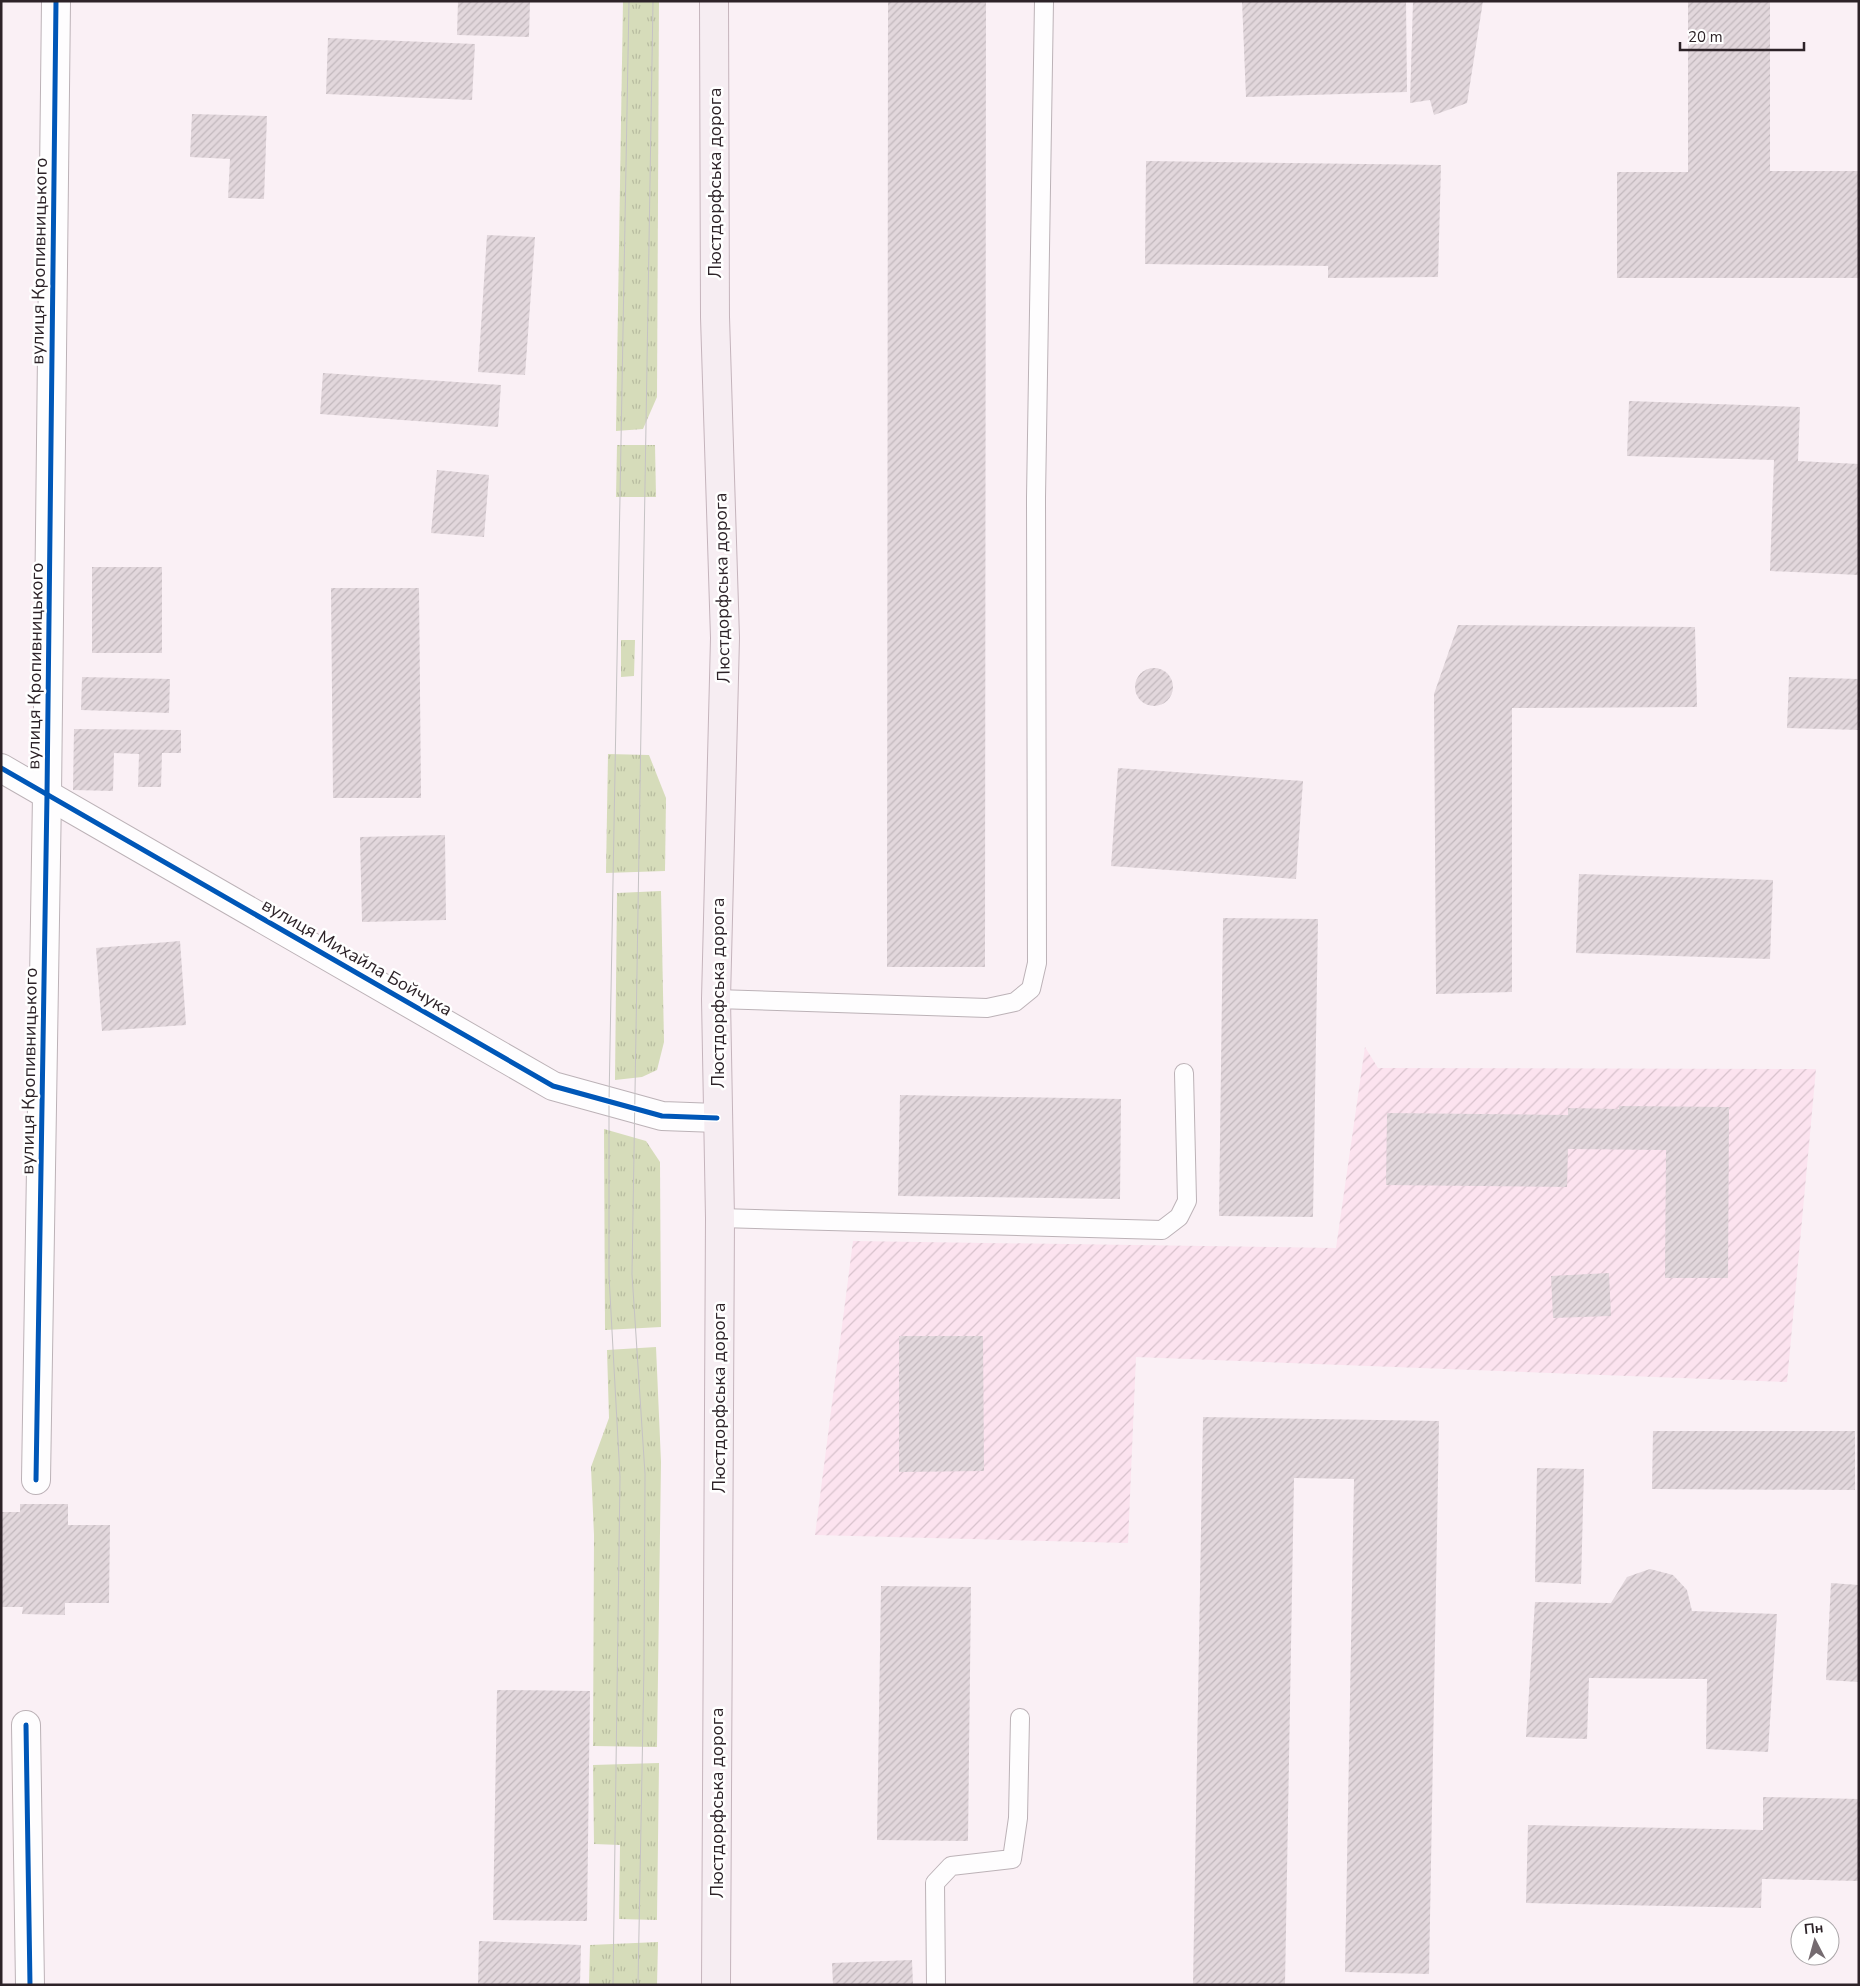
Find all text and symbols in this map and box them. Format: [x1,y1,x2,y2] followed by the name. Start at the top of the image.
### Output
[1680,20,1804,52] scale bar
[1688,27,1723,47] text: 20 m
[703,88,727,278] street label: Люстдорфська дорога
[25,157,53,365] street label: вулиця Кропивницького
[708,492,736,684] street label: Люстдорфська дорога
[21,562,49,770] street label: вулиця Кропивницького
[257,893,457,1021] street label: вулиця Михайла Бойчука
[706,898,730,1088] street label: Люстдорфська дорога
[15,967,43,1175] street label: вулиця Кропивницького
[707,1303,731,1493] street label: Люстдорфська дорога
[705,1708,729,1898] street label: Люстдорфська дорога
[1790,1916,1840,1966] north arrow
[1803,1918,1824,1939] text: Пн

